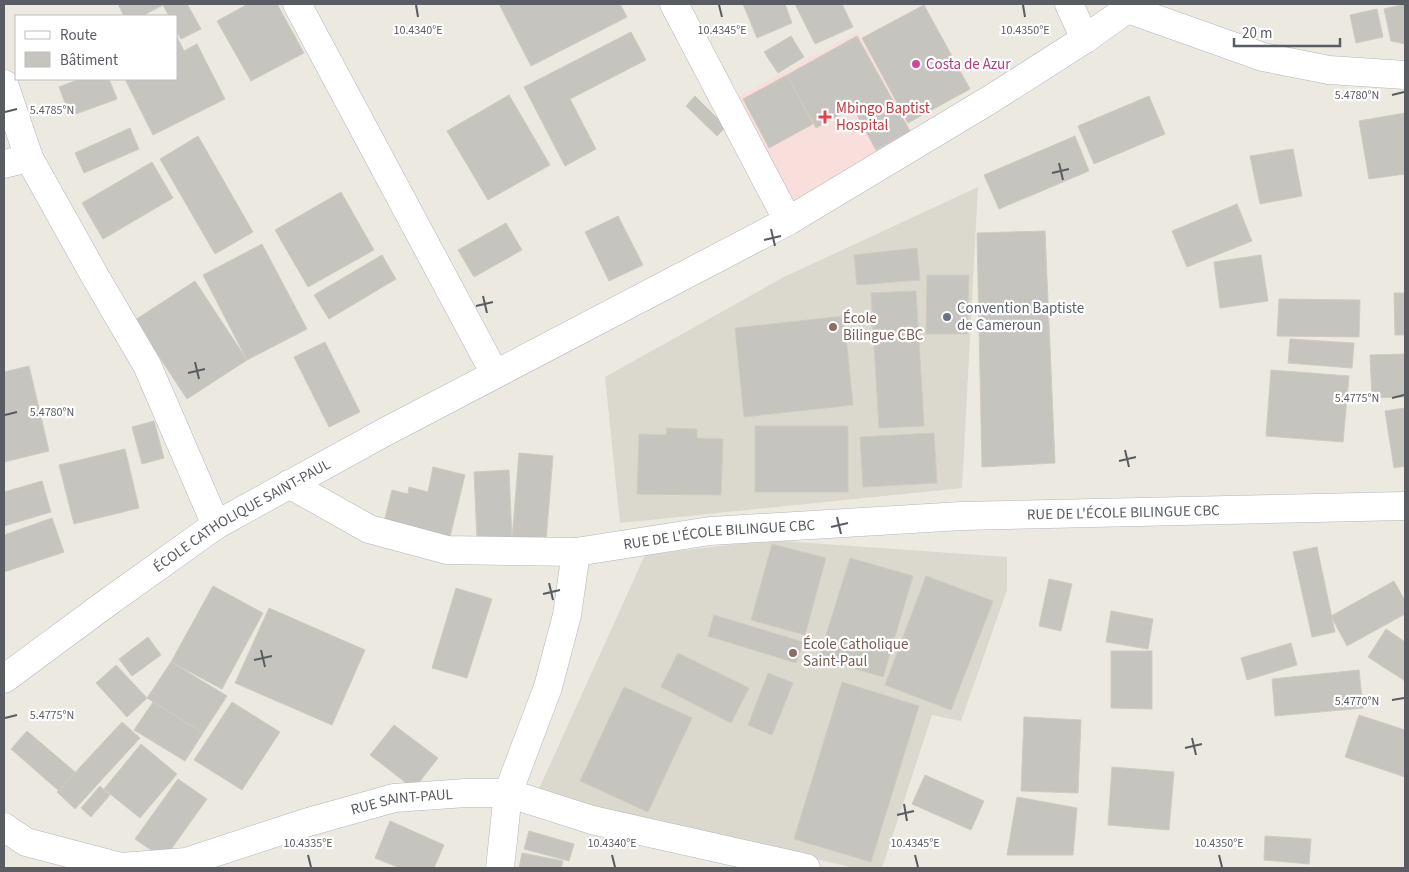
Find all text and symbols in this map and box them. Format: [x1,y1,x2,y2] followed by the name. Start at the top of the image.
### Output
[15,15,178,80] legend
[1234,15,1340,47] scale bar
[393,22,443,39] text: 10.4340°E
[697,22,747,39] text: 10.4345°E
[1000,22,1050,39] text: 10.4350°E
[1242,23,1272,44] text: 20 m
[60,25,97,46] text: Route
[60,50,118,71] text: Bâtiment
[926,54,1011,75] place label: Costa de Azur
[910,58,922,70] marker: Costa de Azur
[1335,87,1379,104] text: 5.4780°N
[836,98,930,136] place label: Mbingo Baptist Hospital
[30,102,74,119] text: 5.4785°N
[818,110,832,124] marker: Mbingo Baptist Hospital
[957,298,1084,336] place label: Convention Baptiste de Cameroun
[843,308,924,346] place label: École Bilingue CBC
[941,311,953,323] marker: Convention Baptiste de Cameroun
[827,321,839,333] marker: École Bilingue CBC
[1335,390,1379,407] text: 5.4775°N
[30,404,74,421] text: 5.4780°N
[149,454,334,578] street label: ÉCOLE CATHOLIQUE SAINT-PAUL
[1027,500,1220,526] street label: RUE DE L'ÉCOLE BILINGUE CBC
[622,515,816,555] street label: RUE DE L'ÉCOLE BILINGUE CBC
[803,634,908,672] place label: École Catholique Saint-Paul
[787,647,799,659] marker: École Catholique Saint-Paul
[1335,693,1379,710] text: 5.4770°N
[30,707,74,724] text: 5.4775°N
[349,784,454,821] street label: RUE SAINT-PAUL
[283,835,333,852] text: 10.4335°E
[587,835,637,852] text: 10.4340°E
[890,835,940,852] text: 10.4345°E
[1194,835,1244,852] text: 10.4350°E

